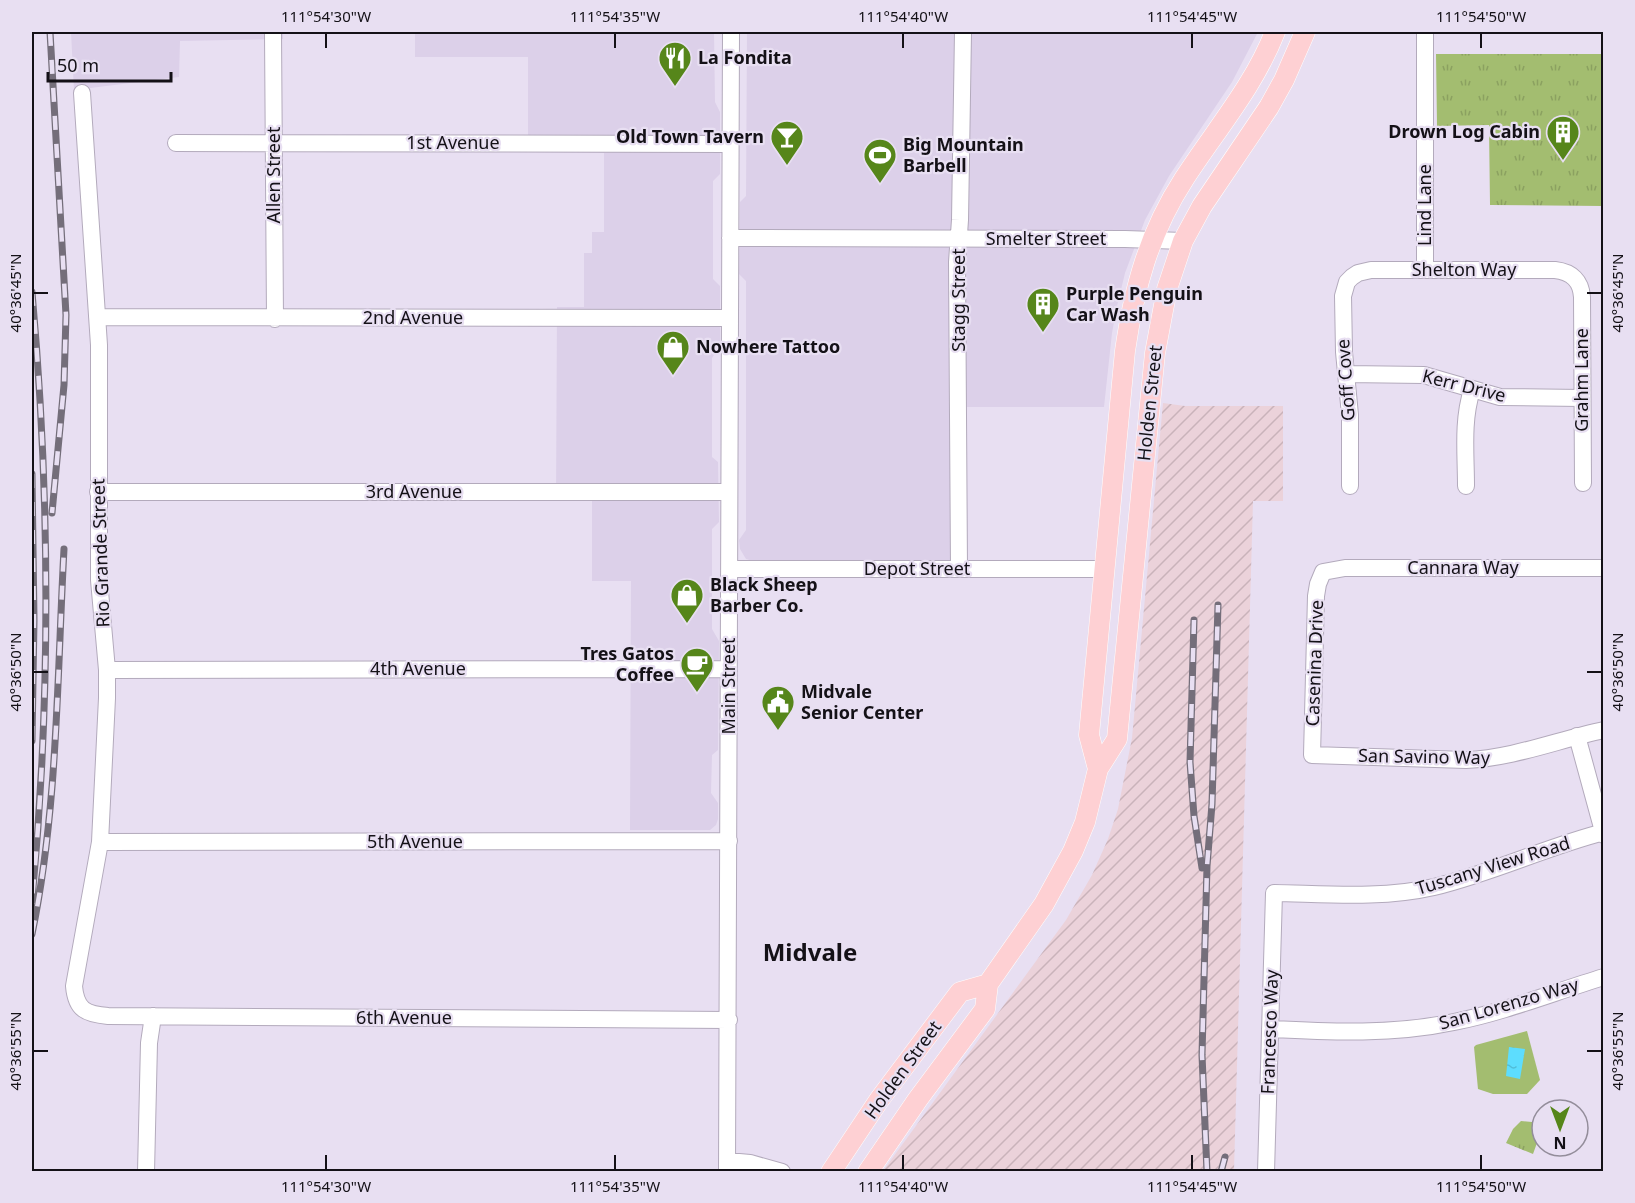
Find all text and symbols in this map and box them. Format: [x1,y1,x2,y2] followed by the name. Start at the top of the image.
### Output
[281,6,371,26] text: 111°54'30"W
[570,6,660,26] text: 111°54'35"W
[858,6,948,26] text: 111°54'40"W
[1147,6,1237,26] text: 111°54'45"W
[1436,6,1526,26] text: 111°54'50"W
[657,40,693,87] restaurant icon: La Fondita
[48,45,171,83] scale bar
[698,45,792,69] place label: La Fondita
[57,53,99,77] text: 50 m
[1545,114,1581,161] building icon: Drown Log Cabin
[769,119,805,166] bar icon: Old Town Tavern
[1388,119,1540,143] place label: Drown Log Cabin
[616,124,764,148] place label: Old Town Tavern
[261,126,285,224] street label: Allen Street
[406,130,500,154] street label: 1st Avenue
[903,132,1024,177] place label: Big Mountain Barbell
[862,137,898,184] sports icon: Big Mountain Barbell
[1412,164,1436,246] street label: Lind Lane
[986,226,1107,250] street label: Smelter Street
[946,248,970,352] street label: Stagg Street
[5,254,25,332] text: 40°36'45"N
[1607,254,1627,332] text: 40°36'45"N
[1412,257,1517,281] street label: Shelton Way
[1066,281,1203,326] place label: Purple Penguin Car Wash
[1025,286,1061,333] building icon: Purple Penguin Car Wash
[363,305,463,329] street label: 2nd Avenue
[1569,328,1593,432] street label: Grahm Lane
[655,329,691,376] shop icon: Nowhere Tattoo
[696,334,840,358] place label: Nowhere Tattoo
[1330,338,1360,422] street label: Goff Cove
[1131,343,1167,462] street label: Holden Street
[1420,363,1509,407] street label: Kerr Drive
[85,478,115,628] street label: Rio Grande Street
[366,479,462,503] street label: 3rd Avenue
[1407,555,1519,579] street label: Cannara Way
[864,556,971,580] street label: Depot Street
[710,572,818,617] place label: Black Sheep Barber Co.
[669,577,705,624] shop icon: Black Sheep Barber Co.
[1300,599,1328,727] street label: Casenina Drive
[5,633,25,711] text: 40°36'50"N
[1607,633,1627,711] text: 40°36'50"N
[716,637,740,735] street label: Main Street
[580,641,674,686] place label: Tres Gatos Coffee
[679,646,715,693] cafe icon: Tres Gatos Coffee
[370,656,466,680] street label: 4th Avenue
[801,679,923,724] place label: Midvale Senior Center
[760,684,796,731] public building icon: Midvale Senior Center
[1358,743,1491,769] street label: San Savino Way
[367,829,463,853] street label: 5th Avenue
[1413,830,1573,900] street label: Tuscany View Road
[763,935,857,968] district label: Midvale
[1255,968,1283,1095] street label: Francesco Way
[1436,971,1582,1034] street label: San Lorenzo Way
[356,1005,452,1029] street label: 6th Avenue
[5,1012,25,1090] text: 40°36'55"N
[1607,1012,1627,1090] text: 40°36'55"N
[858,1015,946,1123] street label: Holden Street
[1530,1098,1590,1158] north arrow
[1553,1132,1567,1154] text: N
[281,1176,371,1196] text: 111°54'30"W
[570,1176,660,1196] text: 111°54'35"W
[858,1176,948,1196] text: 111°54'40"W
[1147,1176,1237,1196] text: 111°54'45"W
[1436,1176,1526,1196] text: 111°54'50"W

